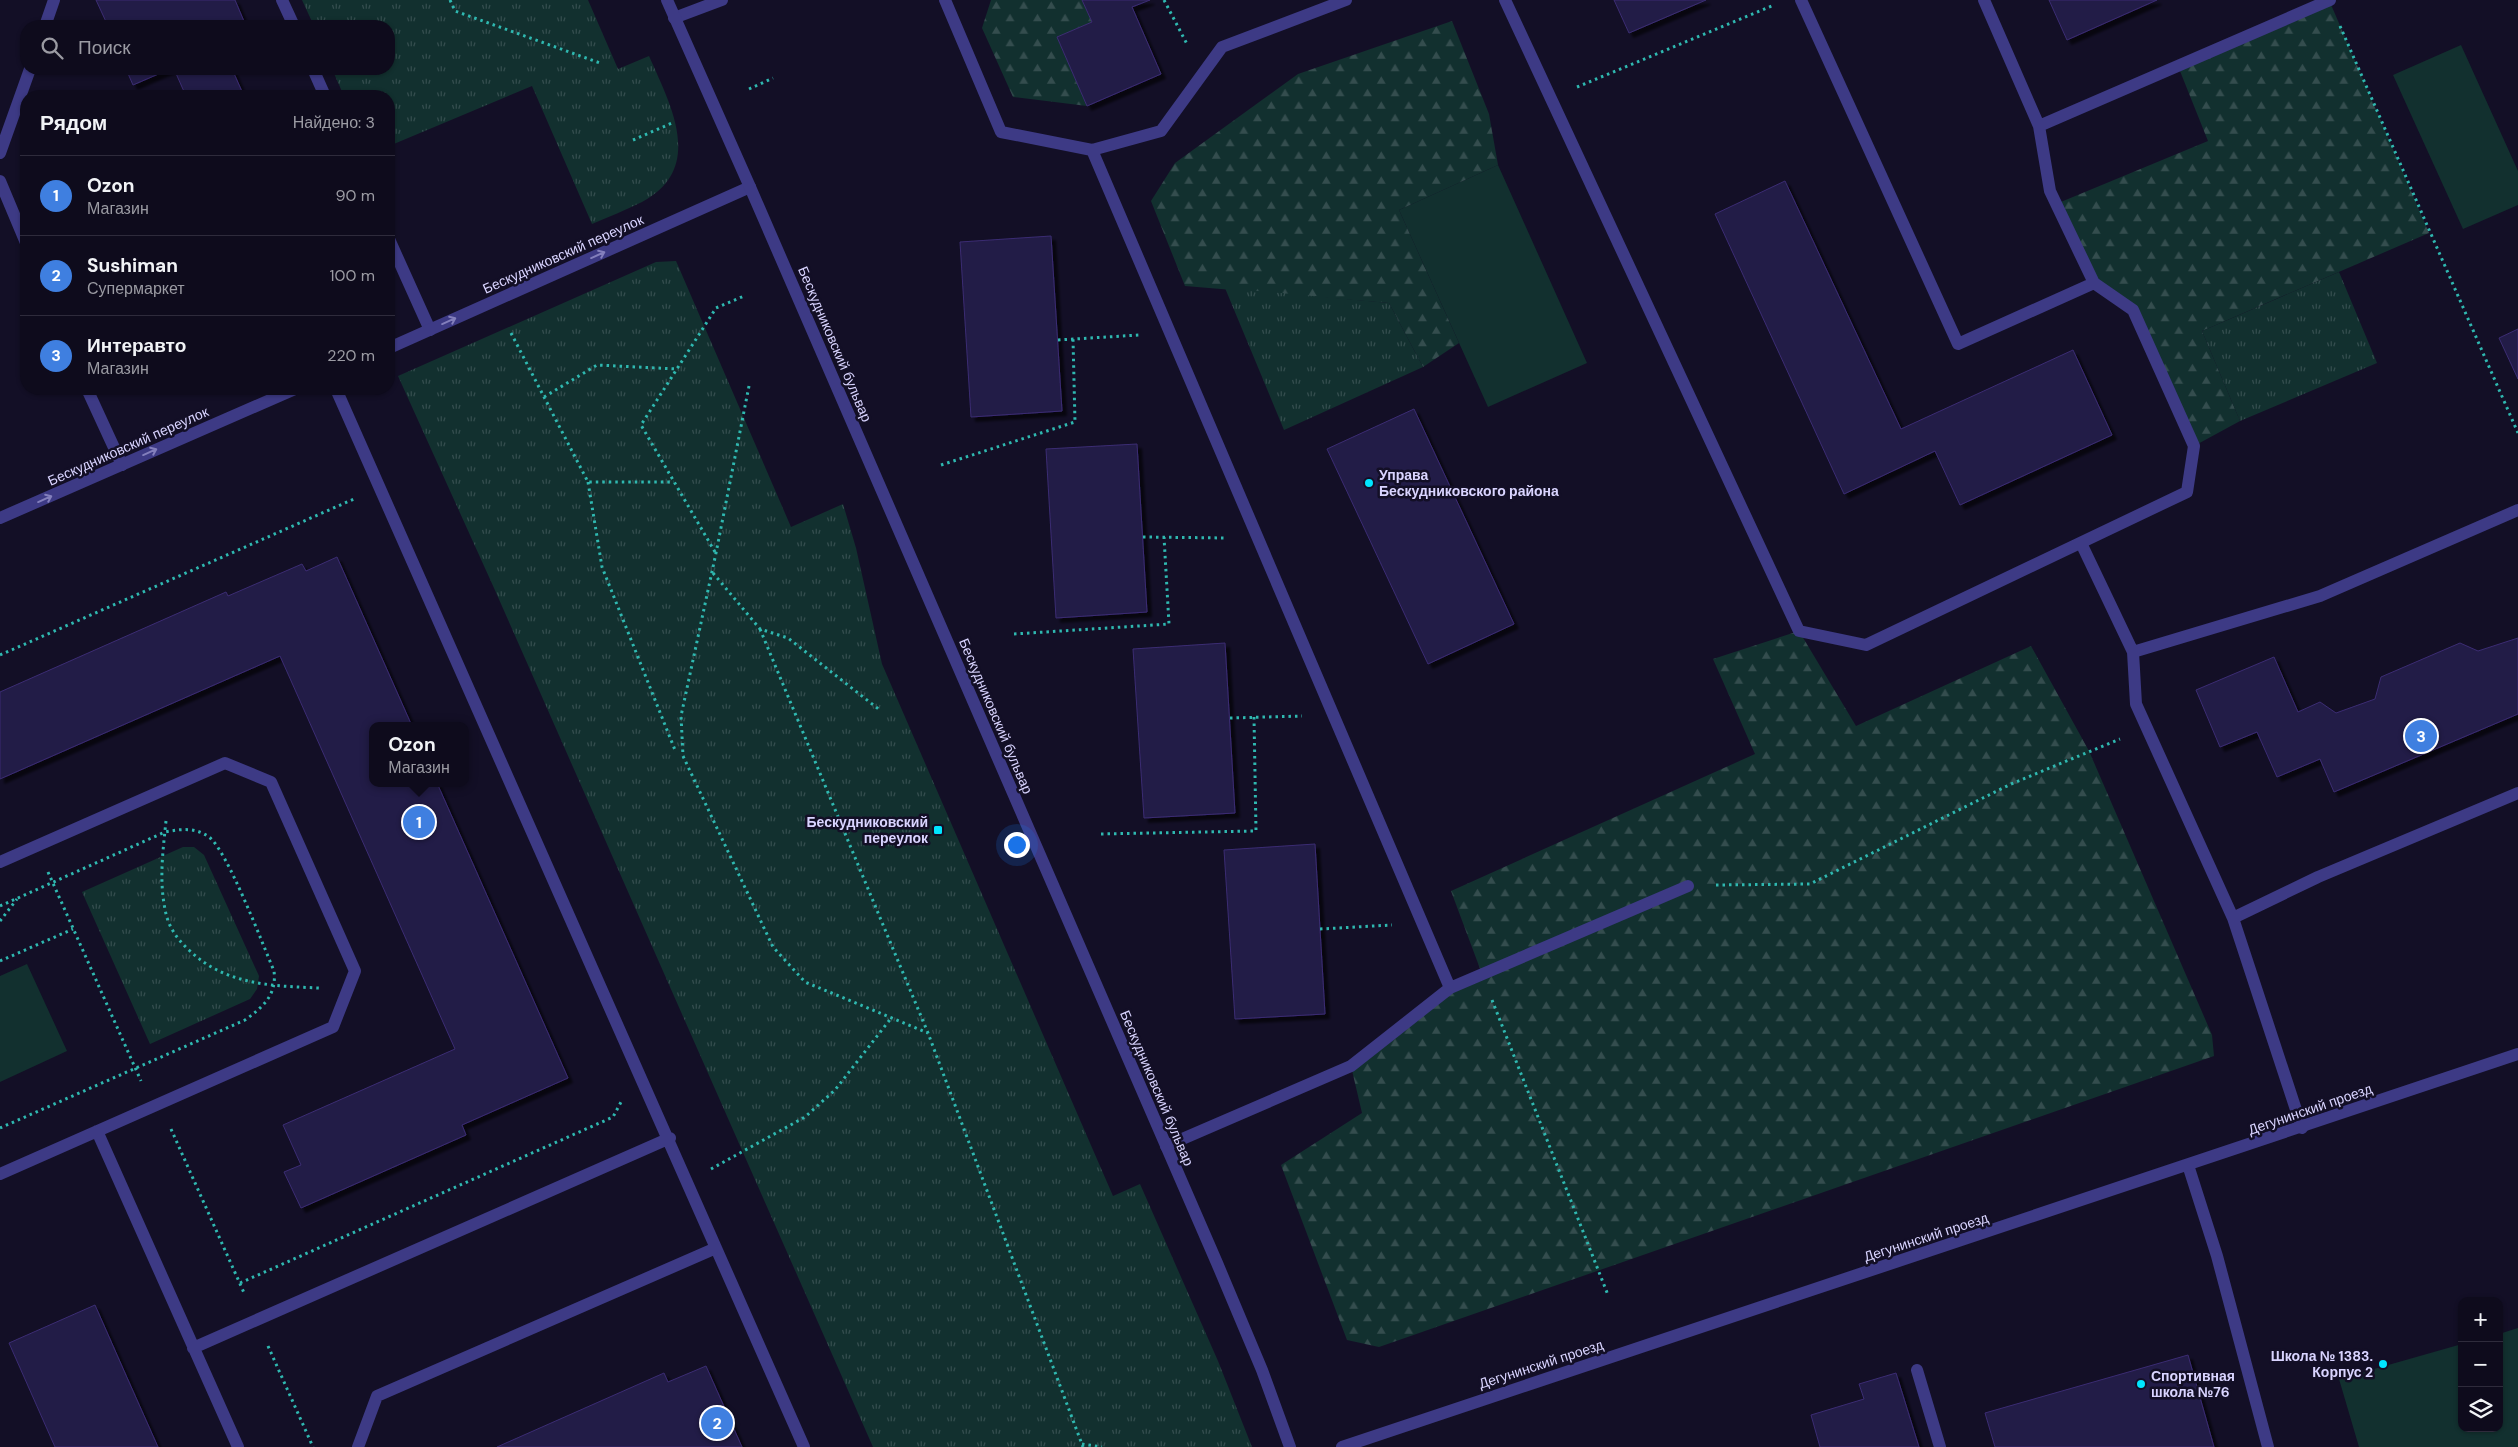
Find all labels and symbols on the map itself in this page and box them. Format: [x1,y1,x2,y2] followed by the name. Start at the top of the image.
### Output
[480,210,647,298] street label: Бескудниковский переулок
[590,249,605,259] one-way arrow
[794,264,876,425] street label: Бескудниковский бульвар
[441,316,456,326] one-way arrow
[45,402,212,490] street label: Бескудниковский переулок
[142,447,157,457] one-way arrow
[1379,466,1559,500] place label: Управа Бескудниковского района
[1363,477,1375,489] marker: Управа Бескудниковского района
[37,493,52,503] one-way arrow
[955,636,1037,797] street label: Бескудниковский бульвар
[2405,717,2437,755] pin: 3
[403,803,435,841] pin: 1
[807,813,929,847] place label: Бескудниковский переулок
[932,824,944,836] marker: Бескудниковский переулок
[1004,832,1030,858] your location
[1116,1008,1198,1169] street label: Бескудниковский бульвар
[2246,1079,2374,1139] street label: Дегунинский проезд
[1861,1208,1991,1266] street label: Дегунинский проезд
[1476,1335,1606,1393] street label: Дегунинский проезд
[2271,1347,2373,1381] place label: Школа № 1383. Корпус 2
[2377,1358,2389,1370] marker: Школа № 1383. Корпус 2
[2151,1367,2235,1401] place label: Спортивная школа №76
[2135,1378,2147,1390] marker: Спортивная школа №76
[701,1404,733,1442] pin: 2

